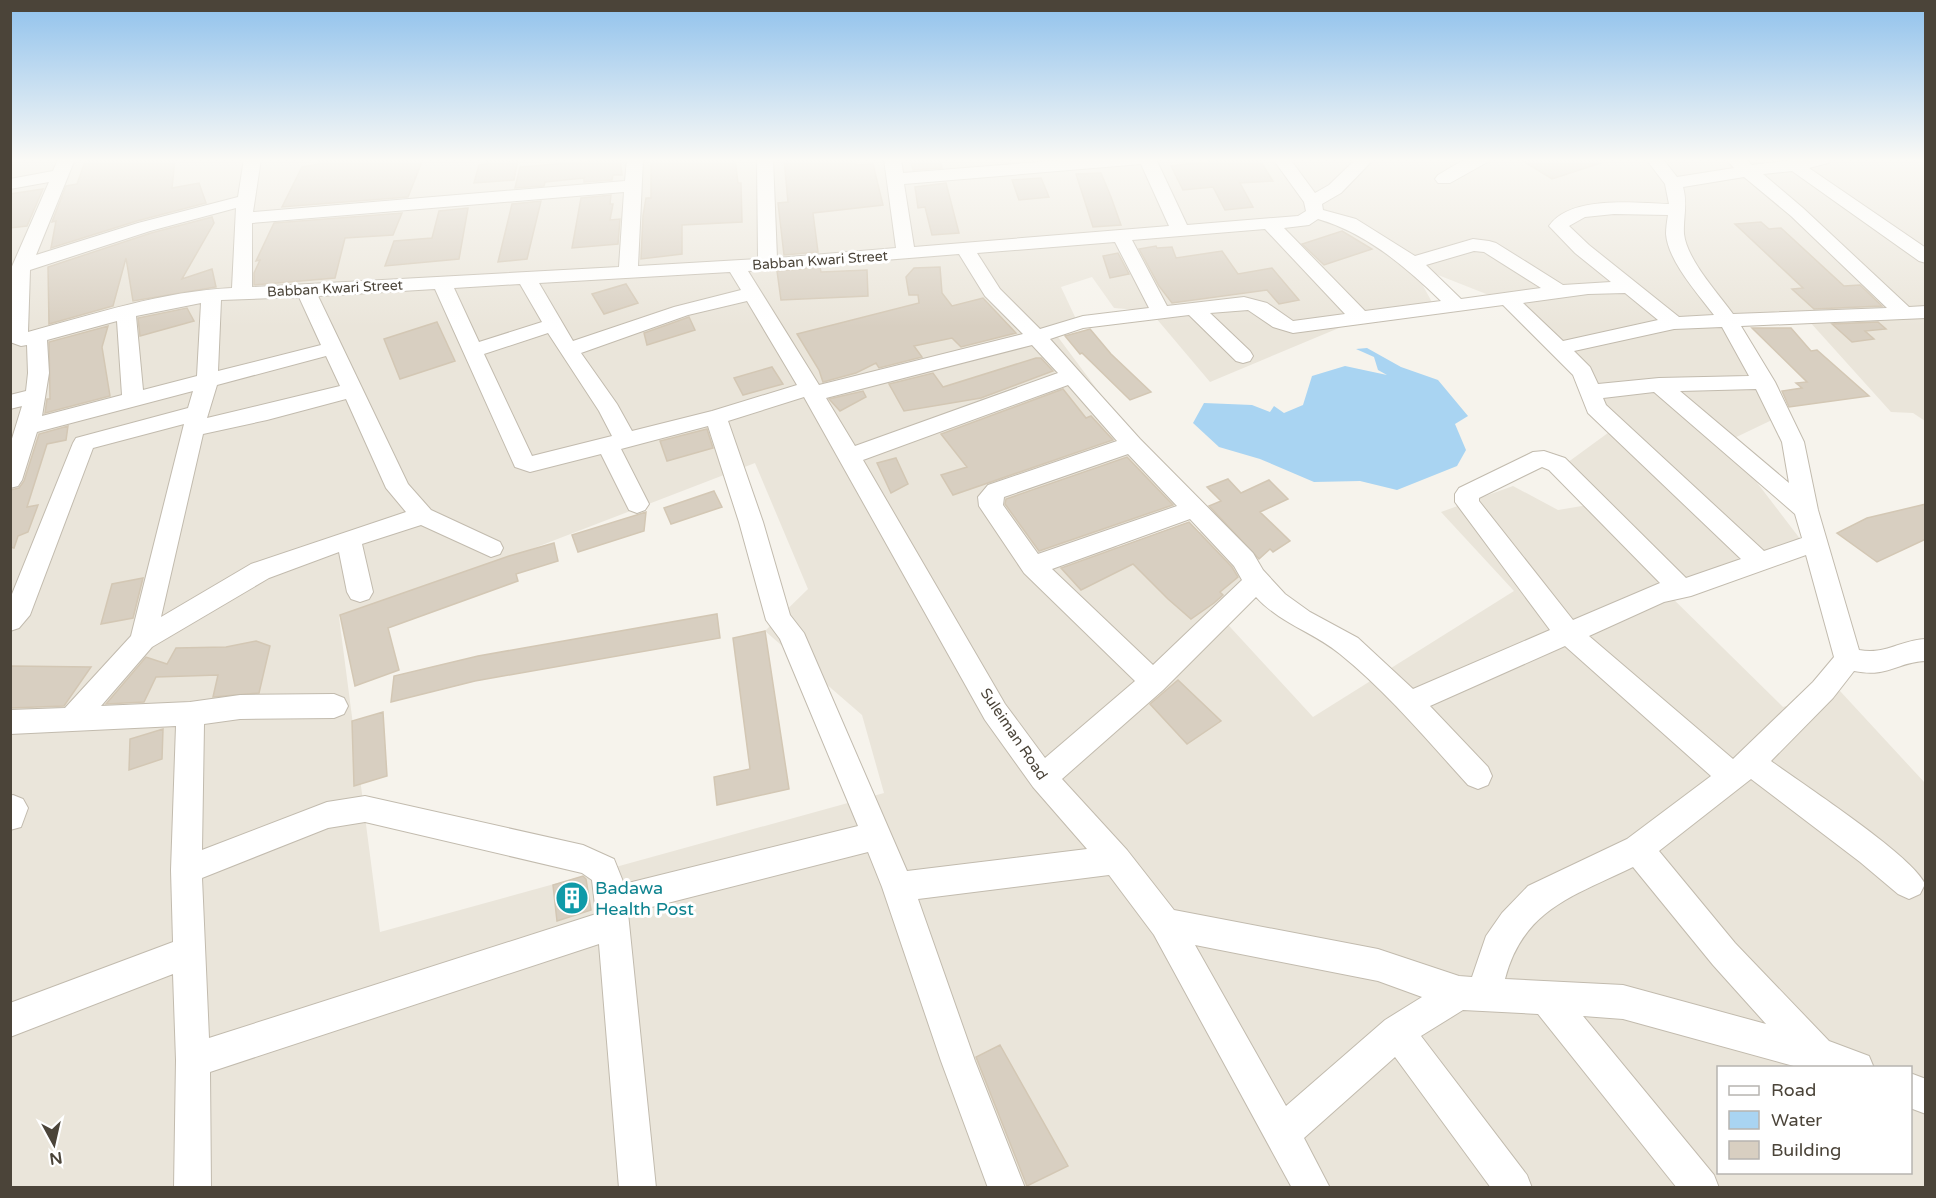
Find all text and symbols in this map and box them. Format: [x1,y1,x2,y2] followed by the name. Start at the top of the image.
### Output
[752,247,889,274] street label: Babban Kwari Street
[267,276,404,301] street label: Babban Kwari Street
[977,685,1051,783] street label: Suleiman Road
[595,877,694,920] place label: Badawa Health Post
[554,880,590,916] building icon: Badawa Health Post
[1717,1066,1912,1174] legend
[1771,1079,1816,1101] text: Road
[1771,1109,1822,1131] text: Water
[24,1114,84,1174] north arrow
[1771,1139,1841,1161] text: Building
[48,1147,64,1169] text: N

